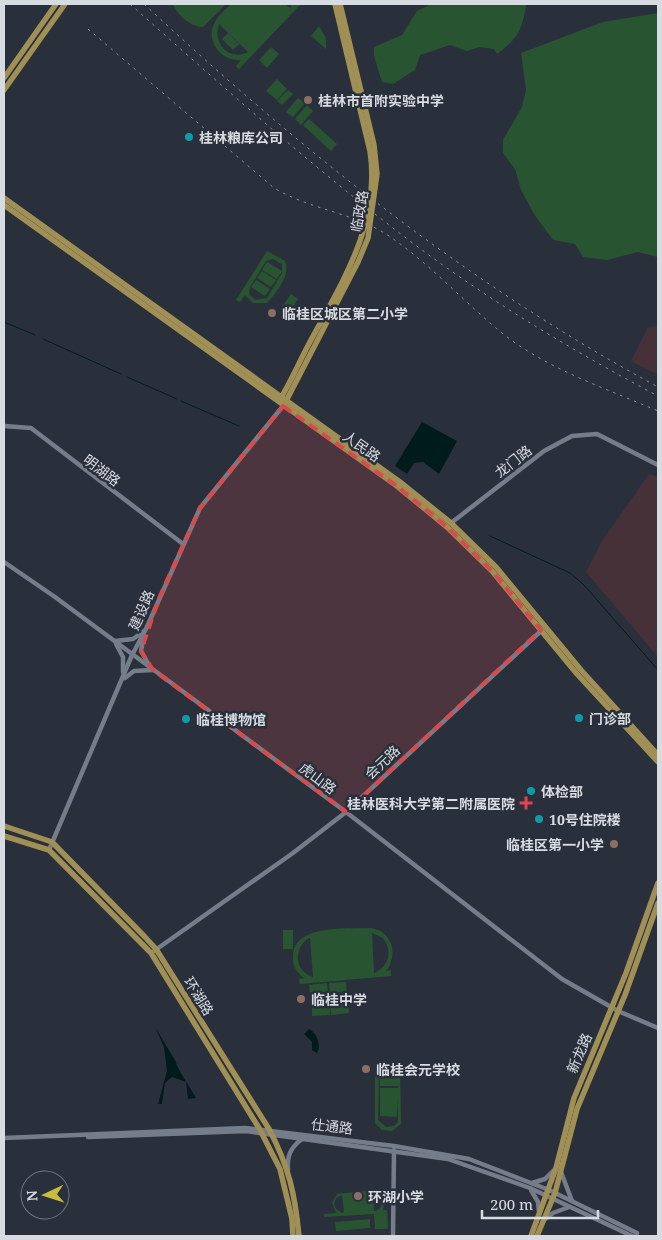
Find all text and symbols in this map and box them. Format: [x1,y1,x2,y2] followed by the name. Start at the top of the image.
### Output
[318,91,444,110] place label: 桂林市首附实验中学
[302,94,314,106] marker: 桂林市首附实验中学
[199,128,283,147] place label: 桂林粮库公司
[183,131,195,143] marker: 桂林粮库公司
[346,189,372,233] street label: 临政路
[282,304,408,323] place label: 临桂区城区第二小学
[266,307,278,319] marker: 临桂区城区第二小学
[339,426,385,466] street label: 人民路
[491,441,535,481] street label: 龙门路
[80,450,124,490] street label: 明湖路
[124,587,158,633] street label: 建设路
[589,709,631,728] place label: 门诊部
[196,710,266,729] place label: 临桂博物馆
[573,712,585,724] marker: 门诊部
[180,713,192,725] marker: 临桂博物馆
[360,741,404,783] street label: 会元路
[296,758,340,798] street label: 虎山路
[541,782,583,801] place label: 体检部
[525,785,537,797] marker: 体检部
[347,794,515,813] place label: 桂林医科大学第二附属医院
[519,796,533,810] marker: 桂林医科大学第二附属医院
[549,810,621,829] place label: 10号住院楼
[533,813,545,825] marker: 10号住院楼
[506,835,604,854] place label: 临桂区第一小学
[608,838,620,850] marker: 临桂区第一小学
[180,973,218,1019] street label: 环湖路
[311,990,367,1009] place label: 临桂中学
[295,993,307,1005] marker: 临桂中学
[562,1030,596,1076] street label: 新龙路
[376,1060,460,1079] place label: 临桂会元学校
[360,1063,372,1075] marker: 临桂会元学校
[310,1114,354,1138] street label: 仕通路
[20,1170,70,1220] north arrow
[368,1187,424,1206] place label: 环湖小学
[482,1188,598,1220] scale bar
[22,1190,41,1202] text: N
[352,1190,364,1202] marker: 环湖小学
[490,1194,533,1214] text: 200 m

